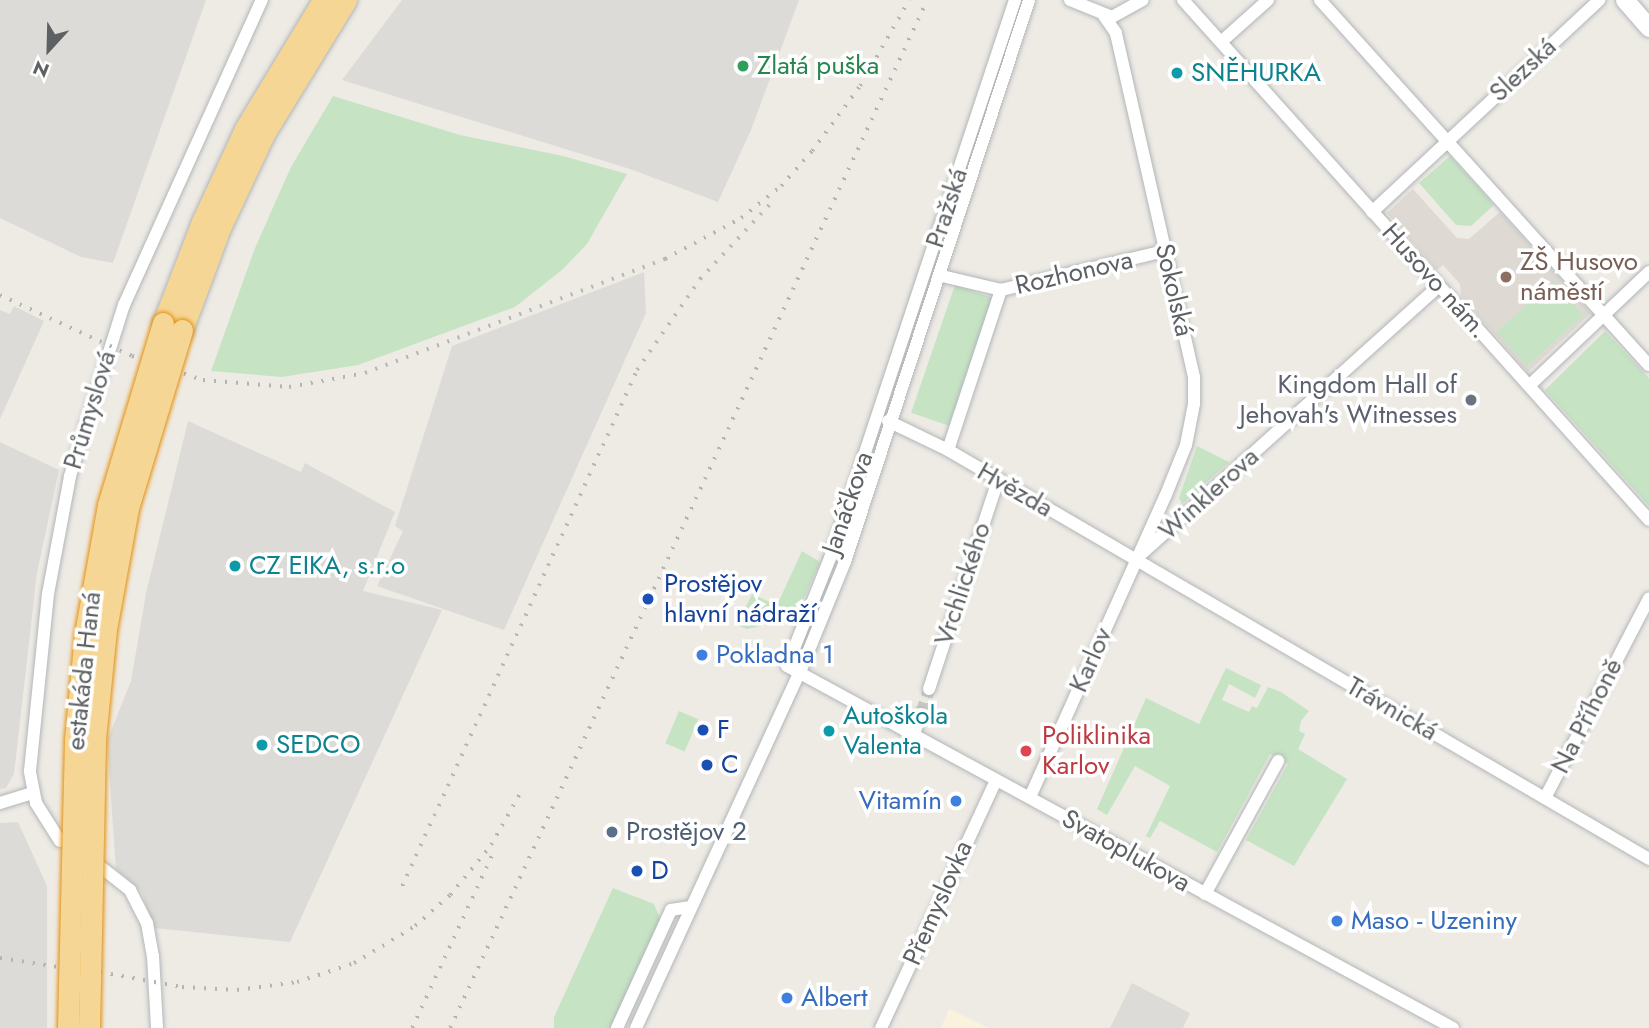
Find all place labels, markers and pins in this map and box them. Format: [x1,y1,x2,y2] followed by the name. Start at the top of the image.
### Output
[757,50,879,82] place label: Zlatá puška
[1191,57,1321,89] place label: SNĚHURKA
[735,58,751,74] marker: Zlatá puška
[1169,65,1185,81] marker: SNĚHURKA
[1520,246,1638,308] place label: ZŠ Husovo náměstí
[1498,269,1514,285] marker: ZŠ Husovo náměstí
[1239,369,1457,430] place label: Kingdom Hall of Jehovah's Witnesses
[1463,392,1479,408] marker: Kingdom Hall of Jehovah's Witnesses
[249,550,405,582] place label: CZ EIKA, s.r.o
[227,558,243,574] marker: CZ EIKA, s.r.o
[664,568,817,630] place label: Prostějov hlavní nádraží
[638,589,658,609] marker: Prostějov hlavní nádraží
[716,639,834,671] place label: Pokladna 1
[694,647,710,663] marker: Pokladna 1
[843,700,948,762] place label: Autoškola Valenta
[717,714,730,746] place label: F
[1042,720,1151,782] place label: Poliklinika Karlov
[695,722,711,738] marker: F
[821,723,837,739] marker: Autoškola Valenta
[276,729,361,761] place label: SEDCO
[254,737,270,753] marker: SEDCO
[1016,741,1036,761] marker: Poliklinika Karlov
[721,749,739,781] place label: C
[699,757,715,773] marker: C
[859,785,942,817] place label: Vitamín
[948,793,964,809] marker: Vitamín
[626,816,747,848] place label: Prostějov 2
[604,824,620,840] marker: Prostějov 2
[651,855,669,887] place label: D
[629,863,645,879] marker: D
[1351,905,1517,937] place label: Maso - Uzeniny
[1329,913,1345,929] marker: Maso - Uzeniny
[801,982,868,1014] place label: Albert
[779,990,795,1006] marker: Albert

